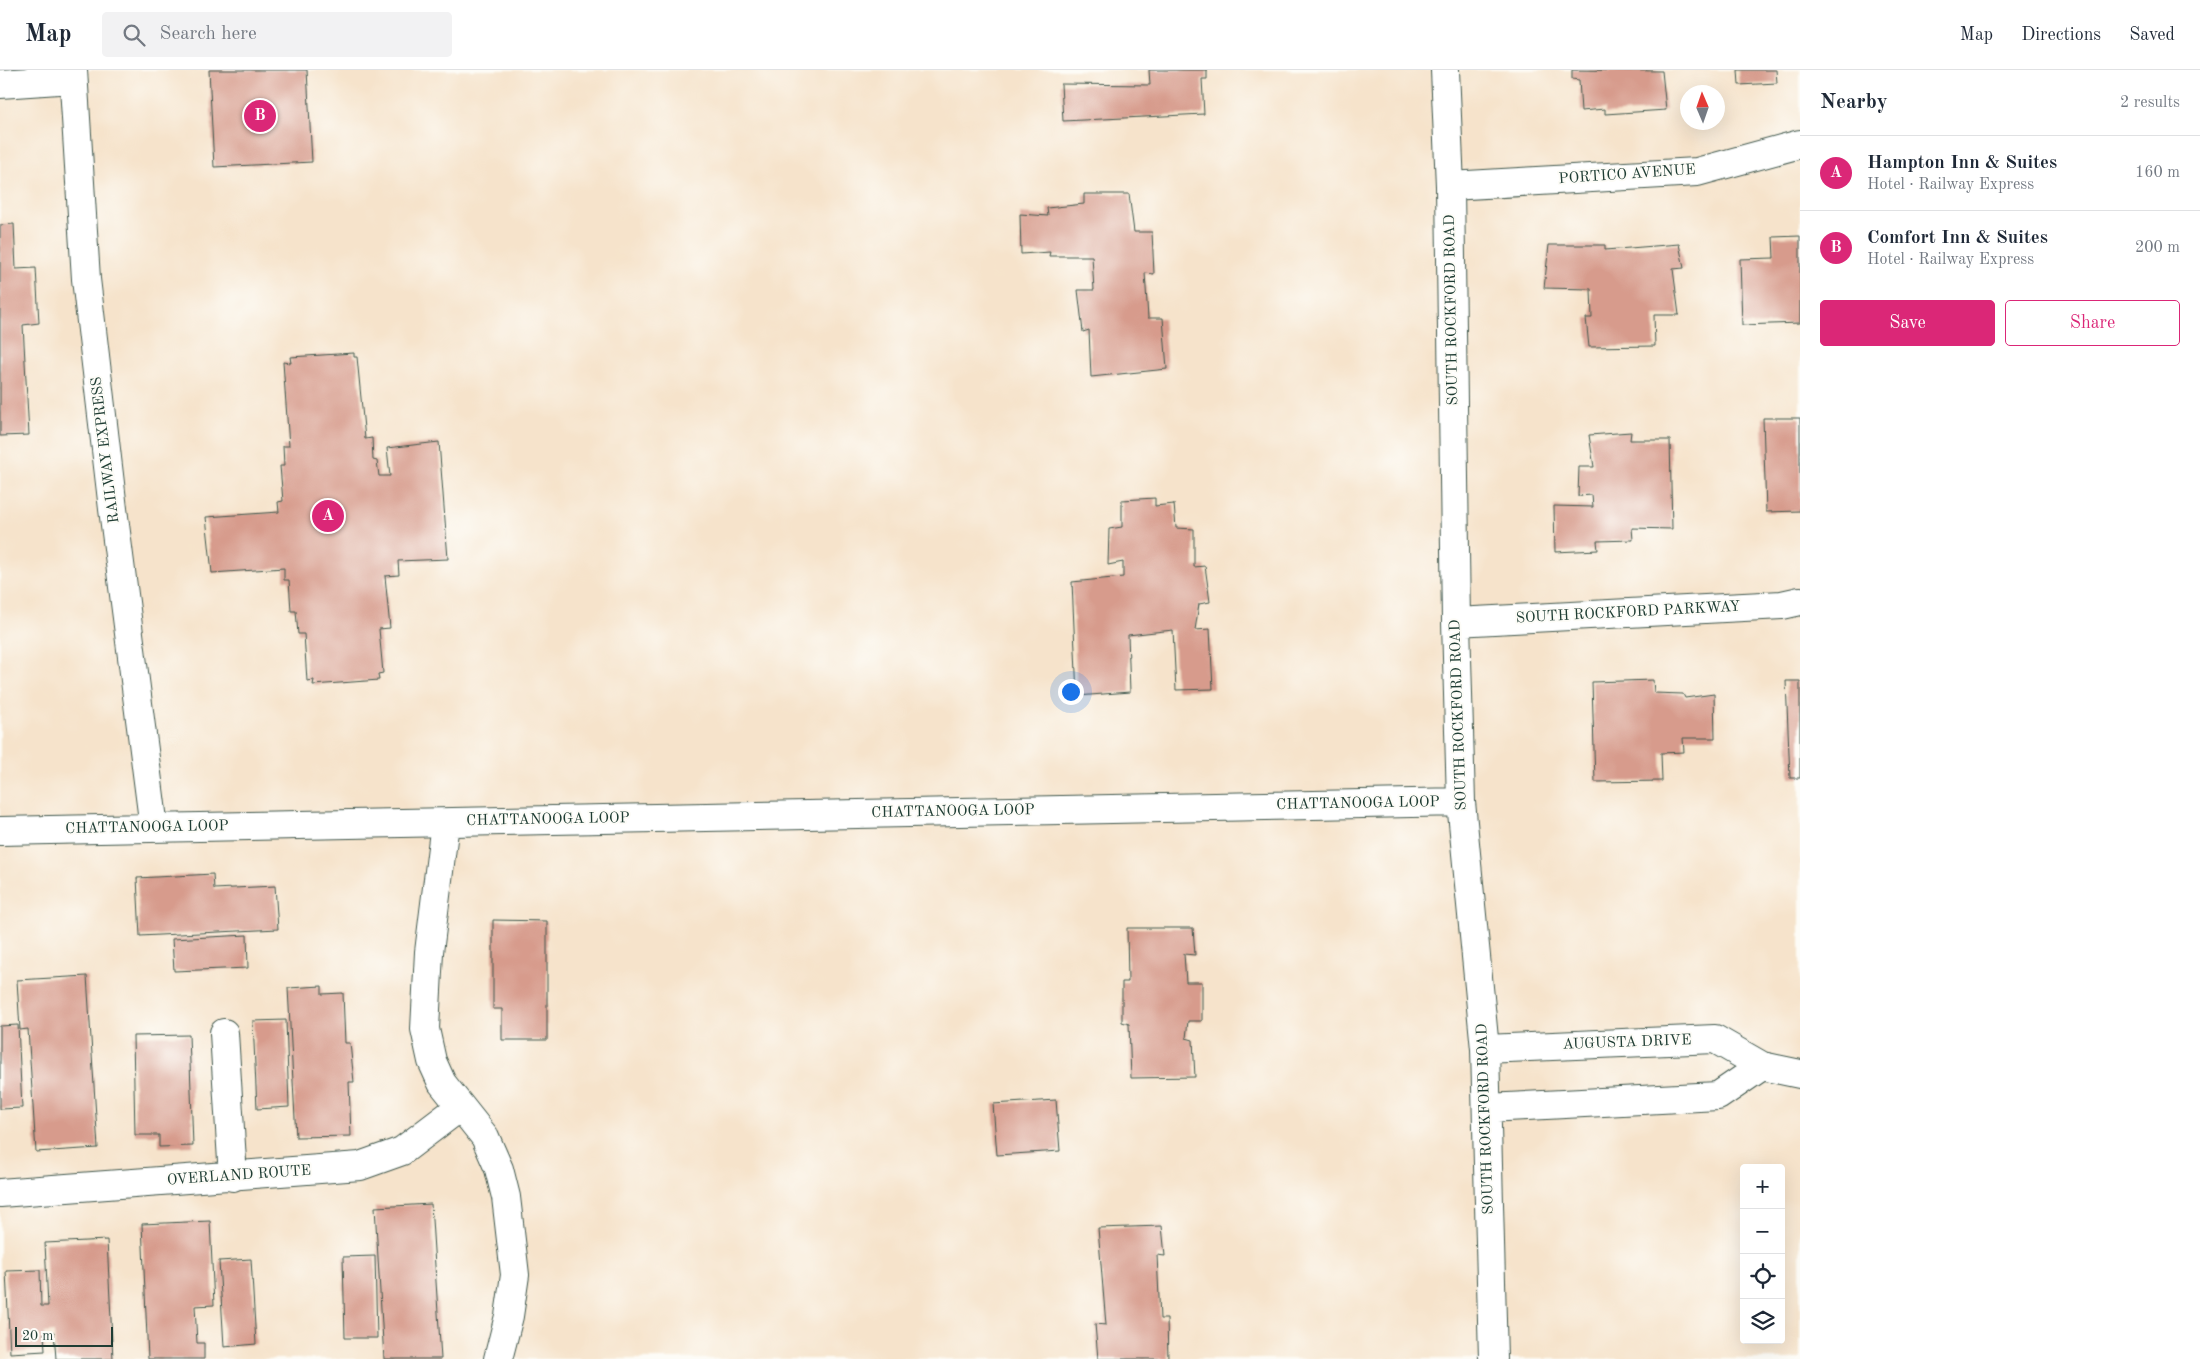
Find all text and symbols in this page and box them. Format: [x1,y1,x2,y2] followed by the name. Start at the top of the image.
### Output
[102,12,452,57] search box
[120,21,148,49] icon: search
[25,23,72,47] text: Map
[160,25,257,44] text: Search here
[1960,26,1993,44] text: Map
[2021,26,2101,44] text: Directions
[2129,26,2175,44] text: Saved
[1680,85,1725,130] north arrow
[1820,92,1888,113] text: Nearby
[2120,95,2180,111] text: 2 results
[244,97,276,135] pin: B
[1867,154,2057,173] text: Hampton Inn & Suites
[1558,163,1696,187] street label: PORTICO AVENUE
[1830,165,1842,181] text: A
[2135,165,2180,181] text: 160 m
[1867,177,2034,193] text: Hotel · Railway Express
[1443,214,1461,406] street label: SOUTH ROCKFORD ROAD
[1867,229,2048,248] text: Comfort Inn & Suites
[1830,240,1842,256] text: B
[2135,240,2180,256] text: 200 m
[1867,252,2034,268] text: Hotel · Railway Express
[1820,300,1995,346] button: Save
[2005,300,2180,346] button: Share
[90,376,122,524] street label: RAILWAY EXPRESS
[312,497,344,535] pin: A
[1515,600,1741,626] street label: SOUTH ROCKFORD PARKWAY
[1448,619,1470,811] street label: SOUTH ROCKFORD ROAD
[1058,679,1084,705] your location
[1276,795,1440,813] street label: CHATTANOOGA LOOP
[871,803,1035,821] street label: CHATTANOOGA LOOP
[466,811,630,829] street label: CHATTANOOGA LOOP
[65,819,229,837] street label: CHATTANOOGA LOOP
[1475,1023,1497,1215] street label: SOUTH ROCKFORD ROAD
[1562,1033,1692,1053] street label: AUGUSTA DRIVE
[166,1163,312,1189] street label: OVERLAND ROUTE
[1740,1164,1785,1344] map controls
[1740,1164,1785,1209] button: +
[1740,1209,1785,1254] button: −
[1740,1254,1785,1299] button: locate
[1740,1299,1785,1344] button: layers
[15,1324,112,1347] scale bar
[22,1329,53,1343] text: 20 m

